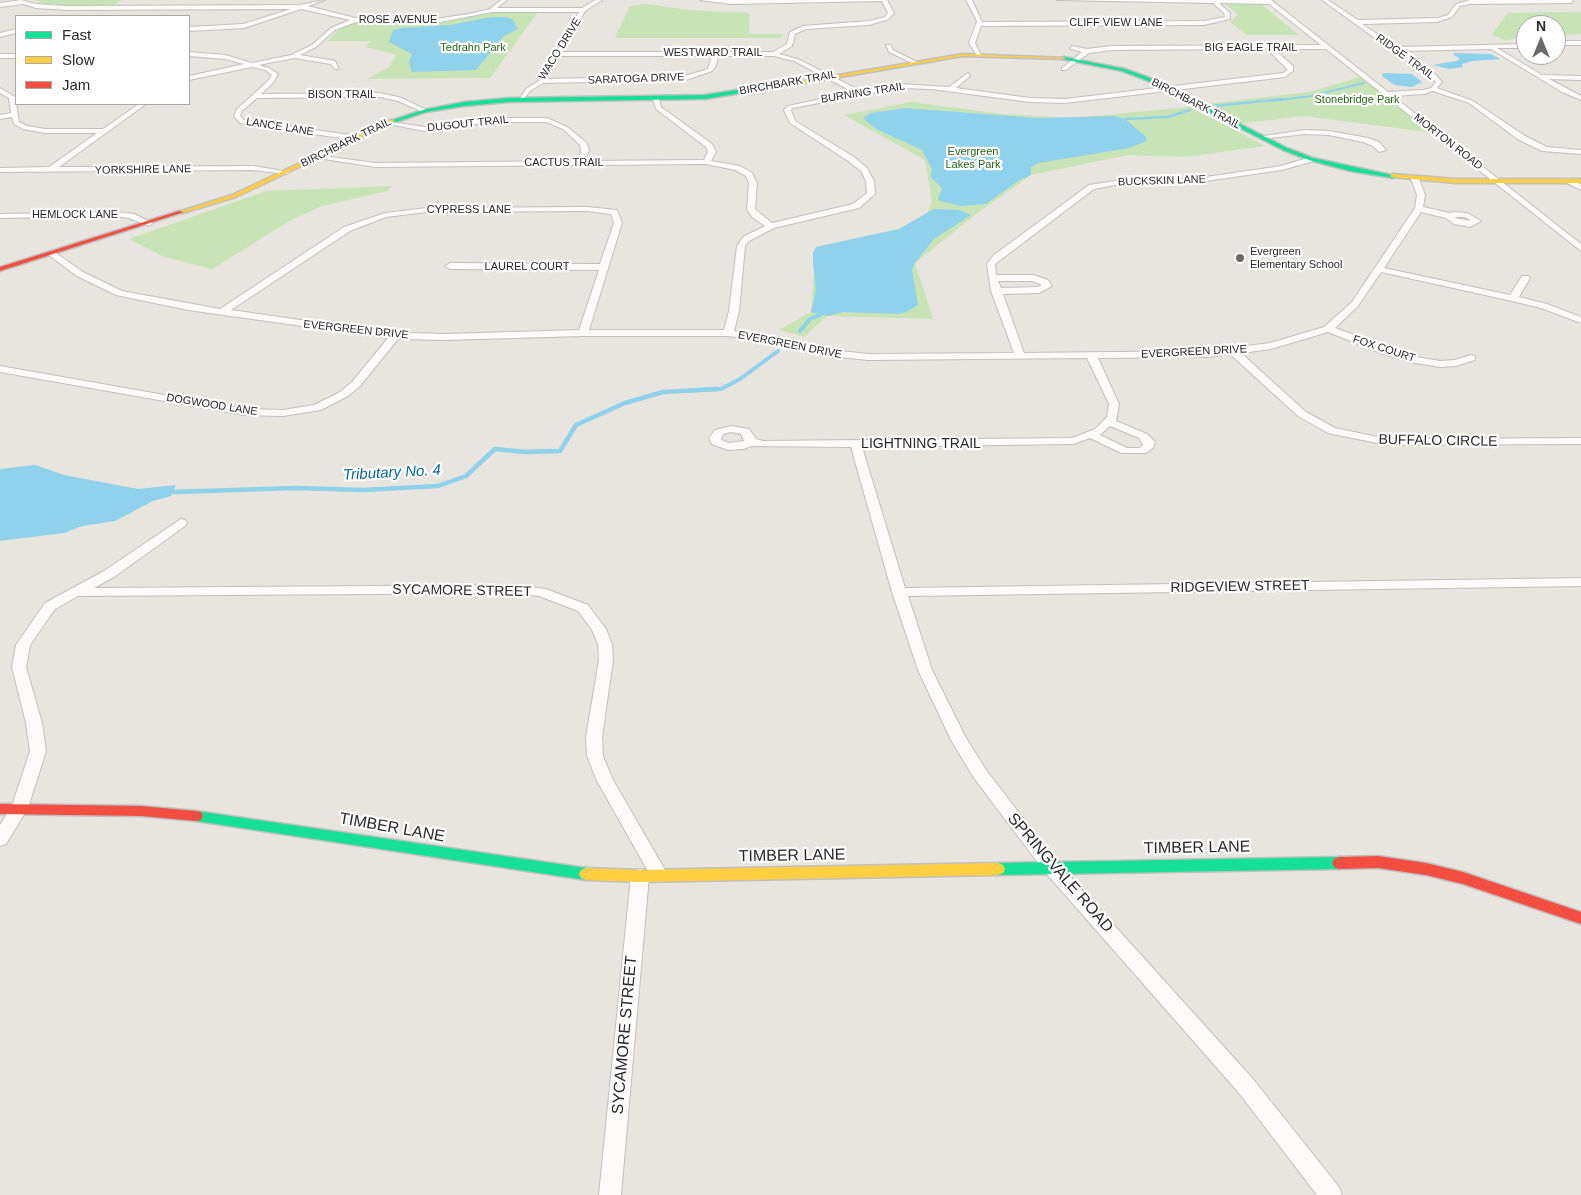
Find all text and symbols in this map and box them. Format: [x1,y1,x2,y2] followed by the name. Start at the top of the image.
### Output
[359,13,437,27] street label: ROSE AVENUE
[15,15,190,105] legend
[1516,15,1566,65] north arrow
[536,16,584,82] street label: WACO DRIVE
[1069,16,1163,30] street label: CLIFF VIEW LANE
[1536,18,1546,34] text: N
[62,26,91,43] text: Fast
[1373,31,1437,83] street label: RIDGE TRAIL
[440,41,506,55] park label: Tedrahn Park
[1205,41,1297,55] street label: BIG EAGLE TRAIL
[663,46,763,60] street label: WESTWARD TRAIL
[62,51,95,68] text: Slow
[738,68,838,98] street label: BIRCHBARK TRAIL
[587,71,685,87] street label: SARATOGA DRIVE
[62,76,90,93] text: Jam
[1149,76,1243,132] street label: BIRCHBARK TRAIL
[820,80,906,106] street label: BURNING TRAIL
[308,88,376,102] street label: BISON TRAIL
[1315,93,1399,107] park label: Stonebridge Park
[1411,111,1485,173] street label: MORTON ROAD
[427,113,509,135] street label: DUGOUT TRAIL
[245,115,315,139] street label: LANCE LANE
[299,115,393,171] street label: BIRCHBARK TRAIL
[945,145,1001,171] park label: Evergreen Lakes Park
[524,156,604,170] street label: CACTUS TRAIL
[95,163,191,177] street label: YORKSHIRE LANE
[1118,173,1206,189] street label: BUCKSKIN LANE
[427,203,511,217] street label: CYPRESS LANE
[32,208,118,222] street label: HEMLOCK LANE
[1250,245,1342,271] place label: Evergreen Elementary School
[1234,252,1246,264] marker: Evergreen Elementary School
[485,260,569,274] street label: LAUREL COURT
[303,318,409,342] street label: EVERGREEN DRIVE
[737,328,843,362] street label: EVERGREEN DRIVE
[1351,333,1417,365] street label: FOX COURT
[1141,343,1247,361] street label: EVERGREEN DRIVE
[165,391,259,419] street label: DOGWOOD LANE
[1378,432,1498,450] street label: BUFFALO CIRCLE
[861,436,981,452] street label: LIGHTNING TRAIL
[343,461,441,485] water label: Tributary No. 4
[1170,577,1310,597] street label: RIDGEVIEW STREET
[392,581,532,601] street label: SYCAMORE STREET
[338,809,446,847] street label: TIMBER LANE
[1003,809,1117,937] street label: SPRINGVALE ROAD
[1143,837,1251,859] street label: TIMBER LANE
[738,845,846,867] street label: TIMBER LANE
[609,955,641,1115] street label: SYCAMORE STREET

